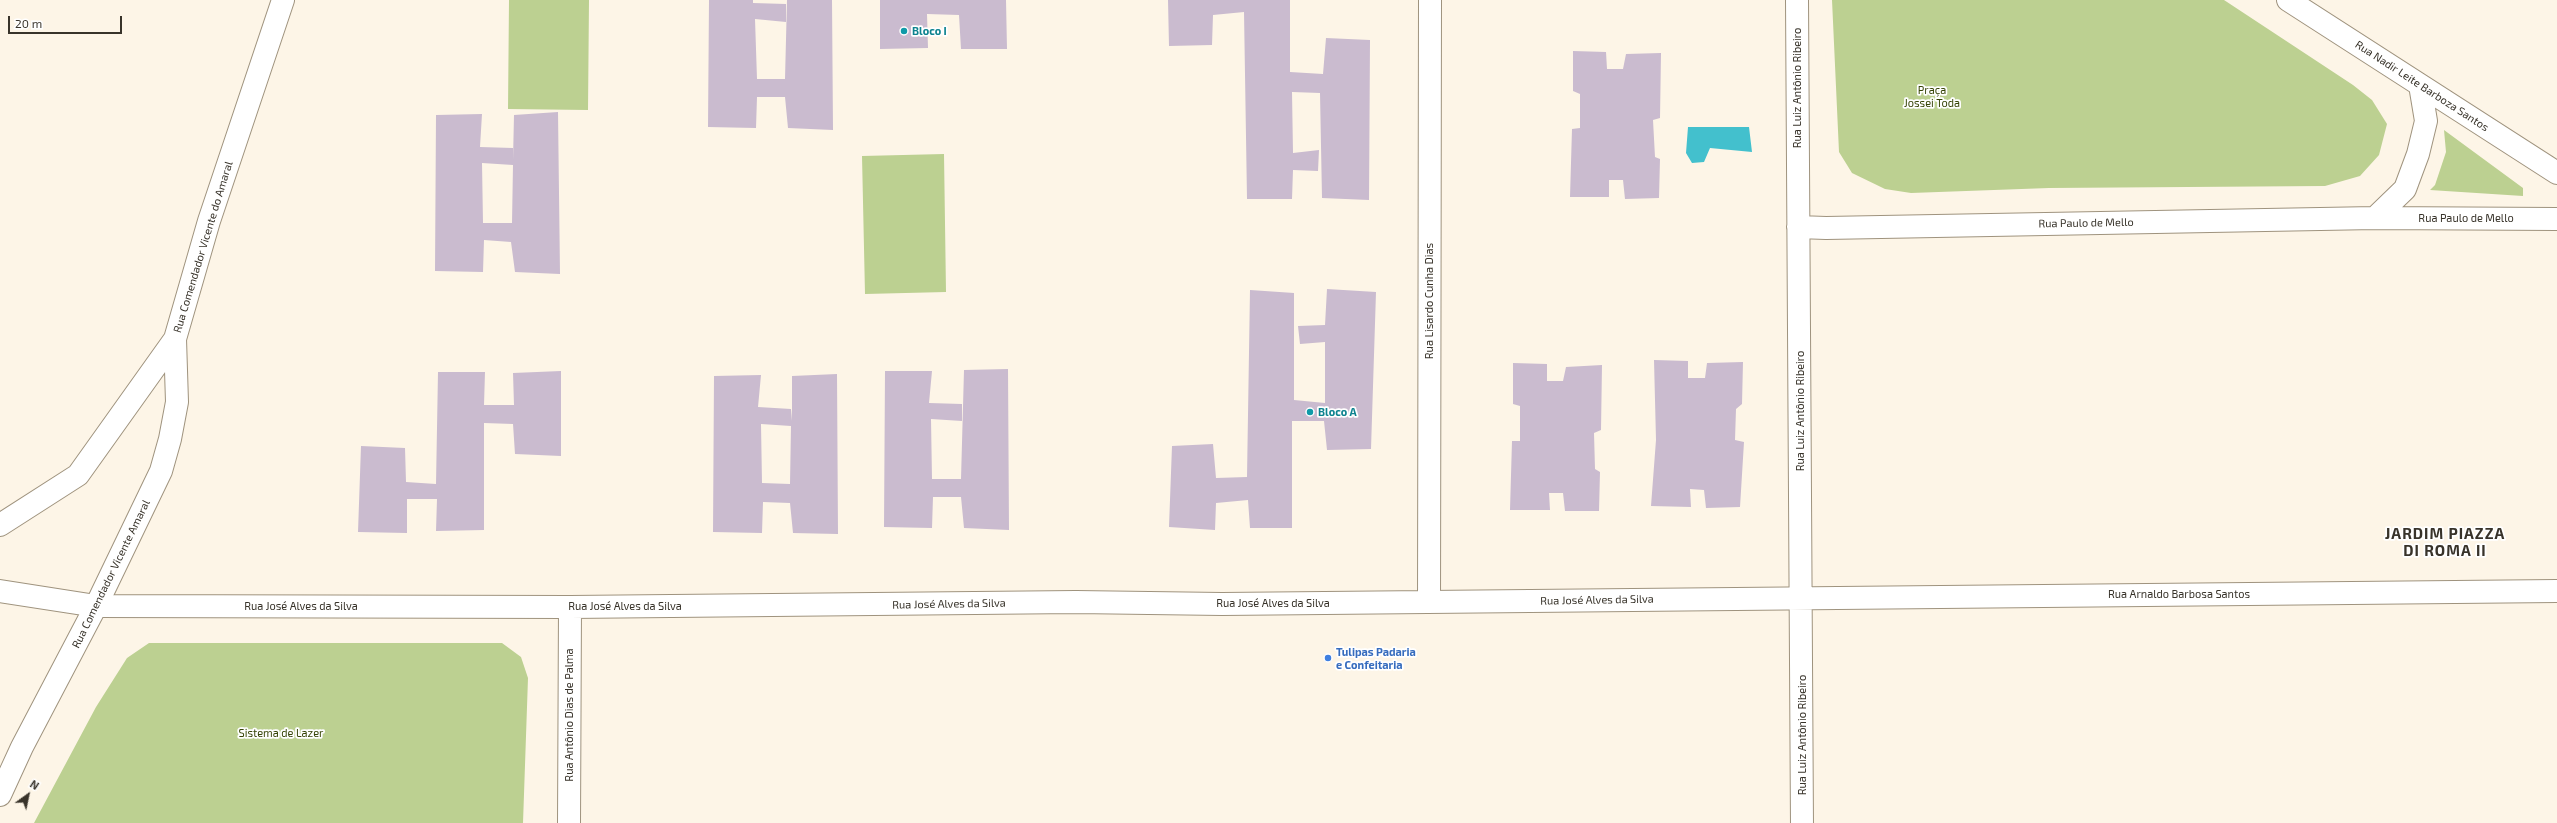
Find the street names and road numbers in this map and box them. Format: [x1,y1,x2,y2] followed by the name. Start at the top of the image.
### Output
[1790,28,1804,148] street label: Rua Luiz Antônio Ribeiro
[2353,38,2491,134] street label: Rua Nadir Leite Barboza Santos
[171,160,235,334] street label: Rua Comendador Vicente do Amaral
[2418,211,2514,225] street label: Rua Paulo de Mello
[2038,216,2134,230] street label: Rua Paulo de Mello
[1422,243,1436,359] street label: Rua Lisardo Cunha Dias
[1793,351,1807,471] street label: Rua Luiz Antônio Ribeiro
[69,498,153,650] street label: Rua Comendador Vicente Amaral
[2108,587,2250,601] street label: Rua Arnaldo Barbosa Santos
[1540,592,1654,608] street label: Rua José Alves da Silva
[892,596,1006,612] street label: Rua José Alves da Silva
[1216,596,1330,610] street label: Rua José Alves da Silva
[244,599,358,613] street label: Rua José Alves da Silva
[568,599,682,613] street label: Rua José Alves da Silva
[562,648,576,782] street label: Rua Antônio Dias de Palma
[1795,675,1809,795] street label: Rua Luiz Antônio Ribeiro

